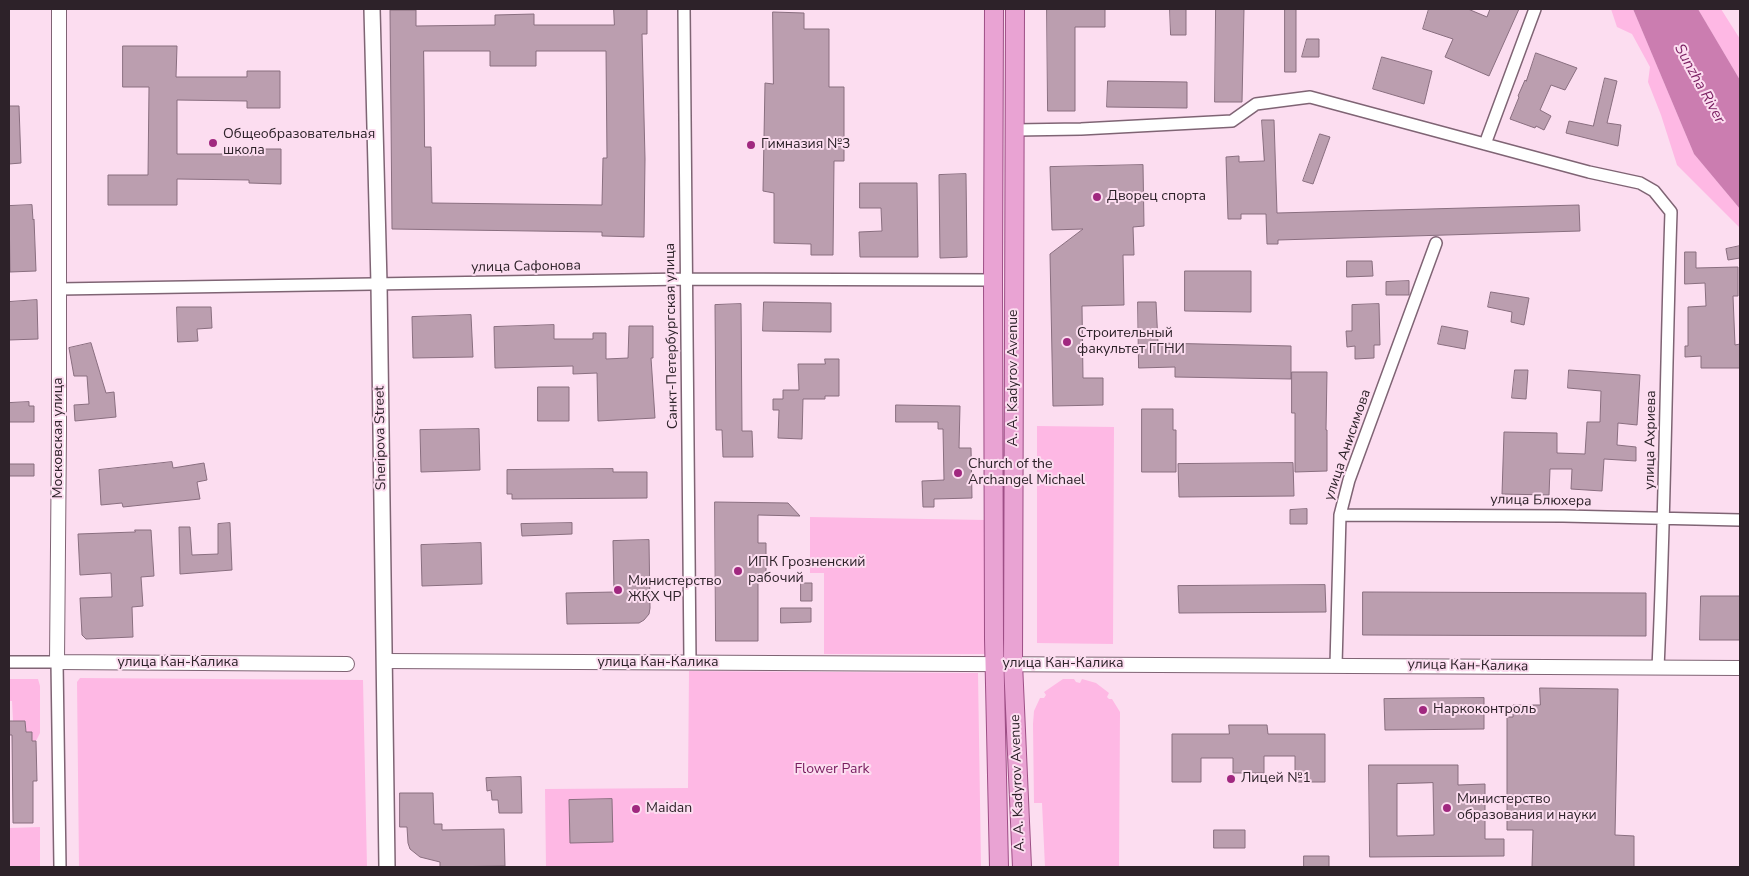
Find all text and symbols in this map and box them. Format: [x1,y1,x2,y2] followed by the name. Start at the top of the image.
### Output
[1670,41,1728,127] water label: Sunzha River
[223,127,375,160] place label: Общеобразовательная школа
[207,137,219,149] marker: Общеобразовательная школа
[761,137,850,153] place label: Гимназия №3
[745,139,757,151] marker: Гимназия №3
[1107,189,1206,205] place label: Дворец спорта
[1091,191,1103,203] marker: Дворец спорта
[662,243,682,429] street label: Санкт-Петербургская улица
[471,258,581,276] street label: улица Сафонова
[1006,309,1022,447] street label: A. A. Kadyrov Avenue
[1077,326,1185,358] place label: Строительный факультет ГГНИ
[1061,336,1073,348] marker: Строительный факультет ГГНИ
[51,377,67,499] street label: Московская улица
[372,386,390,490] street label: Sheripova Street
[1321,387,1375,503] street label: улица Анисимова
[1642,390,1660,490] street label: улица Ахриева
[968,457,1085,490] place label: Church of the Archangel Michael
[952,467,964,479] marker: Church of the Archangel Michael
[1490,492,1592,510] street label: улица Блюхера
[748,555,866,588] place label: ИПК Грозненский рабочий
[732,565,744,577] marker: ИПК Грозненский рабочий
[628,574,722,606] place label: Министерство ЖКХ ЧР
[612,584,624,596] marker: Министерство ЖКХ ЧР
[118,655,238,671] street label: улица Кан-Калика
[598,655,718,671] street label: улица Кан-Калика
[1003,656,1123,672] street label: улица Кан-Калика
[1407,657,1529,675] street label: улица Кан-Калика
[1433,702,1536,718] place label: Наркоконтроль
[1417,704,1429,716] marker: Наркоконтроль
[1007,714,1029,852] street label: A. A. Kadyrov Avenue
[794,762,870,778] park label: Flower Park
[1241,771,1311,787] place label: Лицей №1
[1225,773,1237,785] marker: Лицей №1
[1457,792,1597,824] place label: Министерство образования и науки
[646,801,692,817] place label: Maidan
[1441,802,1453,814] marker: Министерство образования и науки
[630,803,642,815] marker: Maidan

